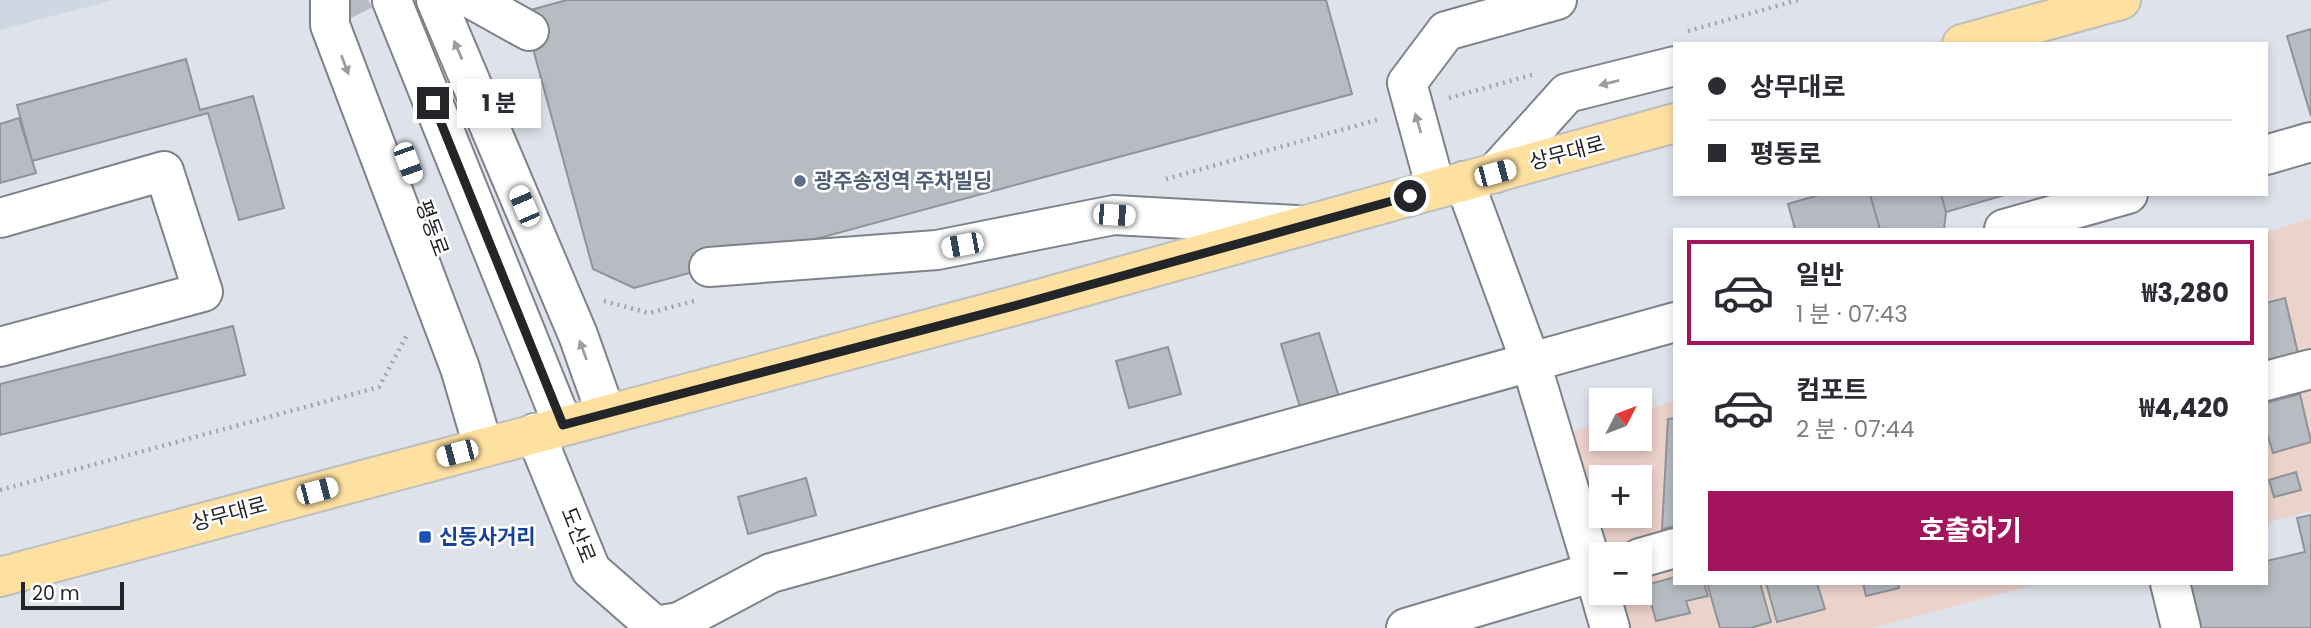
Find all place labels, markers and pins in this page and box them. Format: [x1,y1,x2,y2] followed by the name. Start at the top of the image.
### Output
[814,166,992,195] place label: 광주송정역 주차빌딩
[792,173,808,189] marker: 광주송정역 주차빌딩
[439,522,536,551] place label: 신동사거리
[417,529,433,545] marker: 신동사거리

